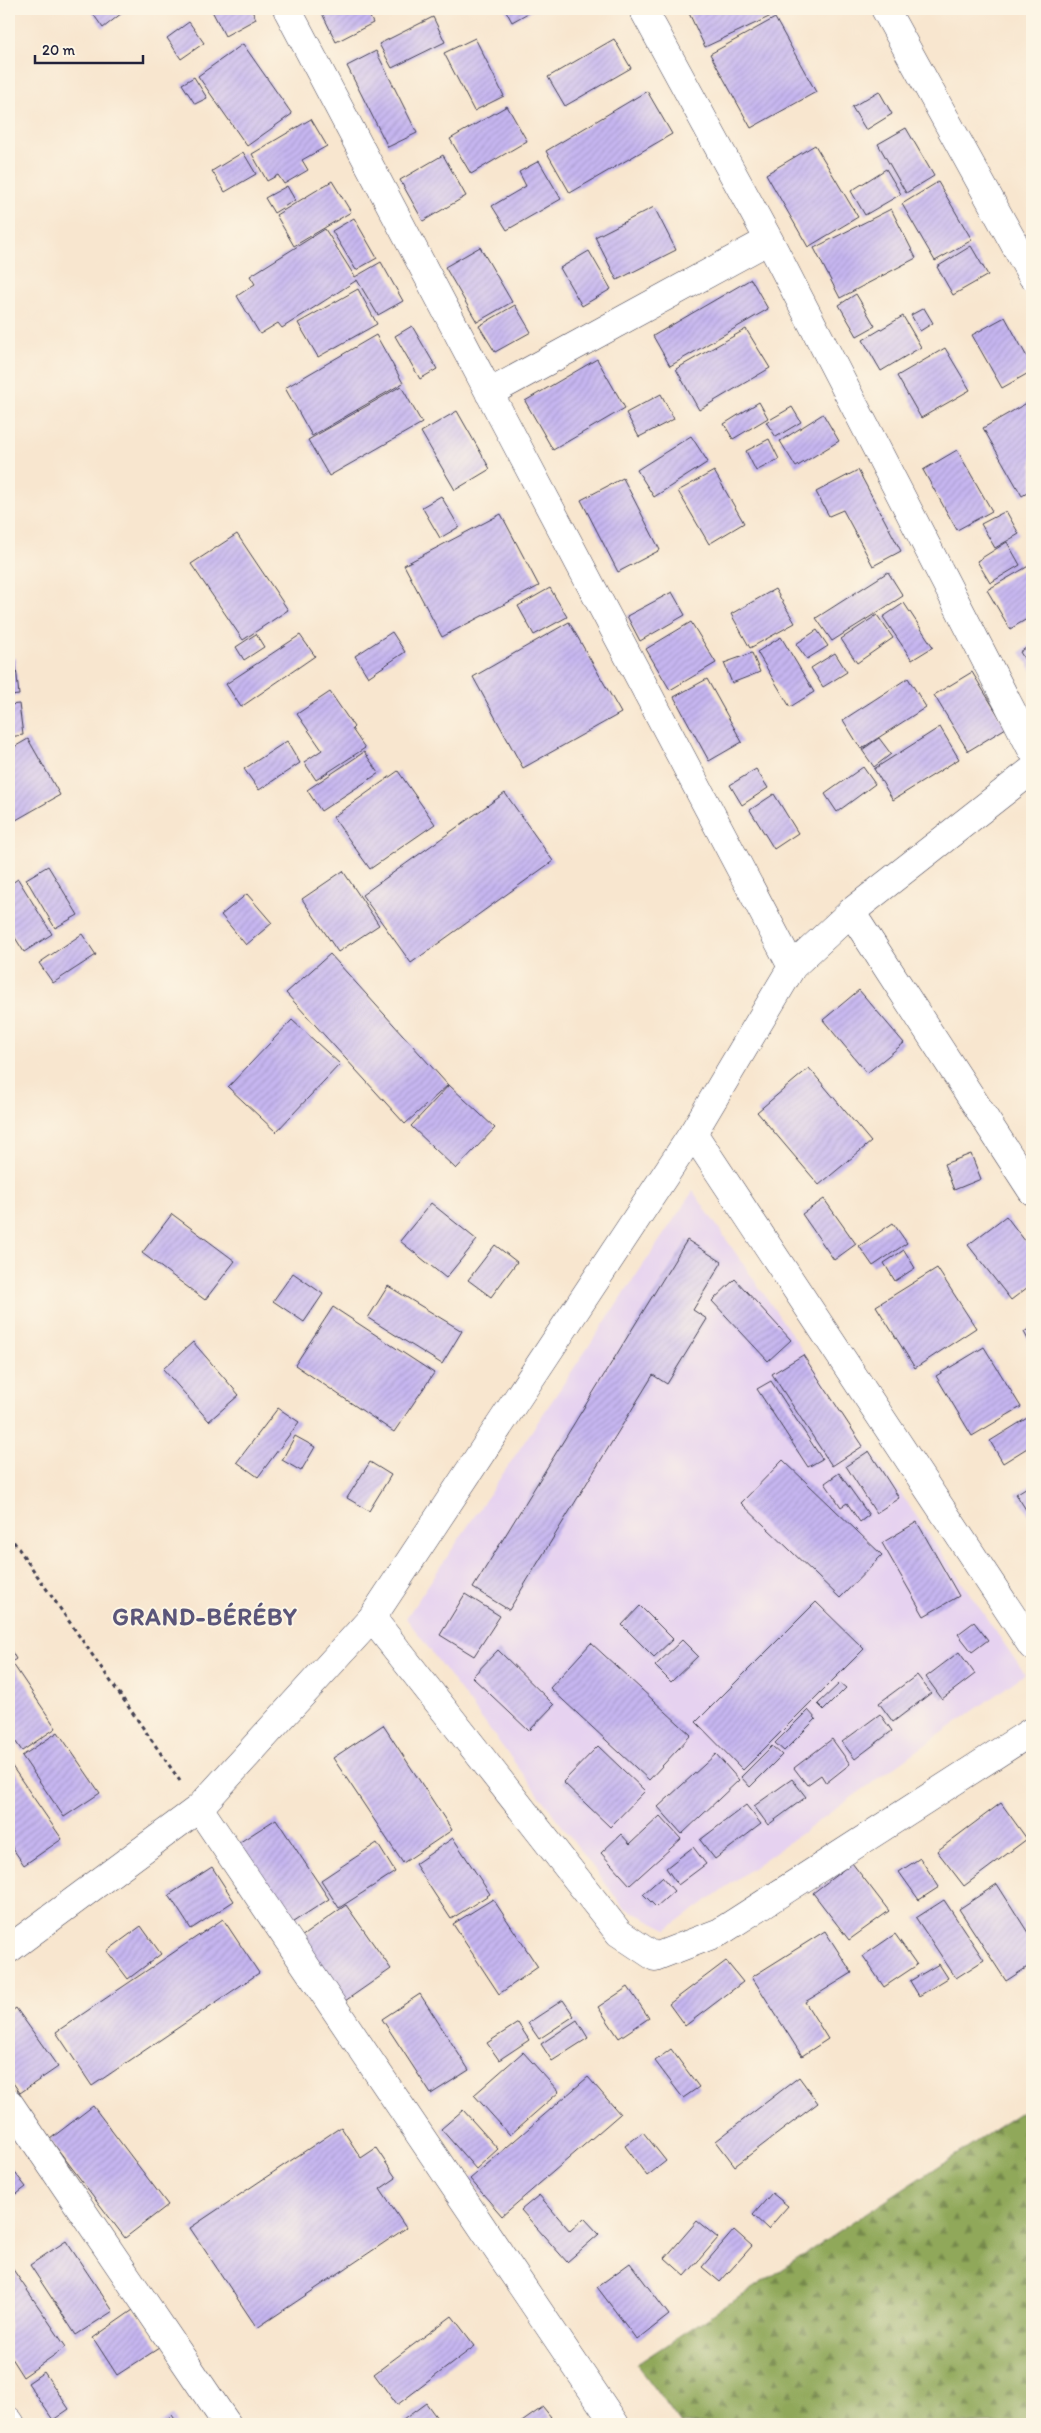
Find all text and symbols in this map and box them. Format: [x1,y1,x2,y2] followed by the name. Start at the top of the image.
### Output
[35,32,142,64] scale bar
[42,41,76,59] text: 20 m
[112,1602,298,1631] district label: GRAND-BÉRÉBY

